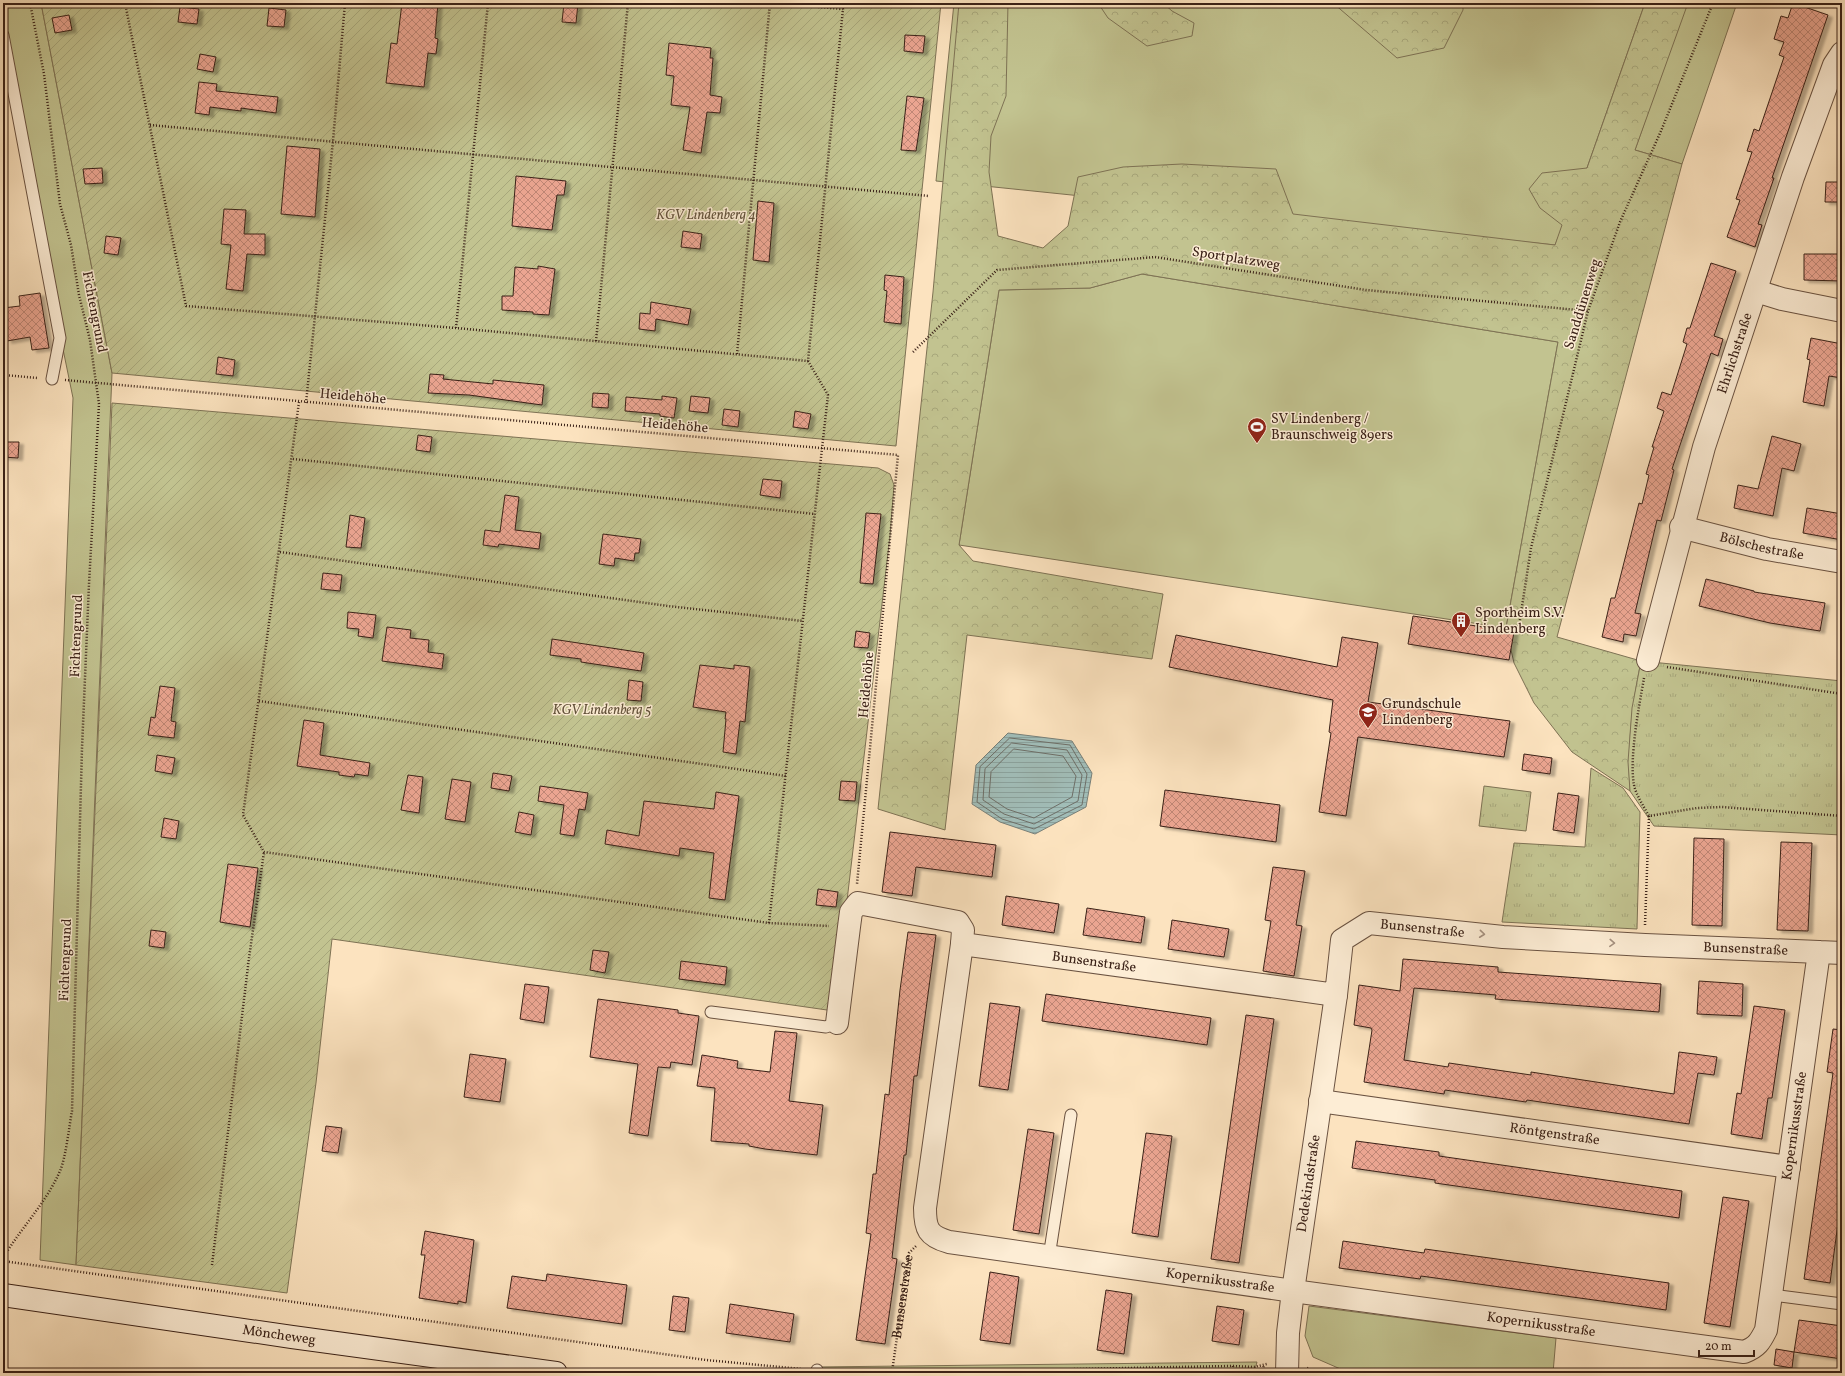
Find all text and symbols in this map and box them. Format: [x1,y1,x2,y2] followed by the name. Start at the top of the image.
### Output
[656,206,756,225] park label: KGV Lindenberg 4
[1190,243,1282,275] street label: Sportplatzweg
[1560,256,1606,352] street label: Sanddünenweg
[77,270,111,355] street label: Fichtengrund
[1713,310,1757,396] street label: Ehrlichstraße
[319,385,387,409] street label: Heidehöhe
[1271,410,1393,445] place label: SV Lindenberg / Braunschweig 89ers
[641,414,709,438] street label: Heidehöhe
[1246,416,1268,444] sports icon: SV Lindenberg / Braunschweig 89ers
[1717,528,1806,565] street label: Bölschestraße
[66,594,88,678] street label: Fichtengrund
[1475,604,1564,639] place label: Sportheim S.V. Lindenberg
[1450,610,1472,638] building icon: Sportheim S.V. Lindenberg
[855,651,879,719] street label: Heidehöhe
[1382,695,1462,730] place label: Grundschule Lindenberg
[552,701,652,720] park label: KGV Lindenberg 5
[1357,701,1379,729] school or university icon: Grundschule Lindenberg
[1379,915,1466,942] street label: Bunsenstraße
[55,918,77,1002] street label: Fichtengrund
[1479,930,1485,939] one-way arrow
[1703,938,1789,960] street label: Bunsenstraße
[1609,939,1615,948] one-way arrow
[1051,947,1138,977] street label: Bunsenstraße
[1778,1070,1812,1182] street label: Kopernikusstraße
[1508,1118,1601,1150] street label: Röntgenstraße
[1292,1133,1325,1233] street label: Dedekindstraße
[887,1253,918,1340] street label: Bunsenstraße
[1164,1264,1276,1298] street label: Kopernikusstraße
[1485,1308,1597,1342] street label: Kopernikusstraße
[241,1320,317,1350] street label: Möncheweg
[1699,1332,1754,1358] scale bar
[1705,1339,1732,1355] text: 20 m

